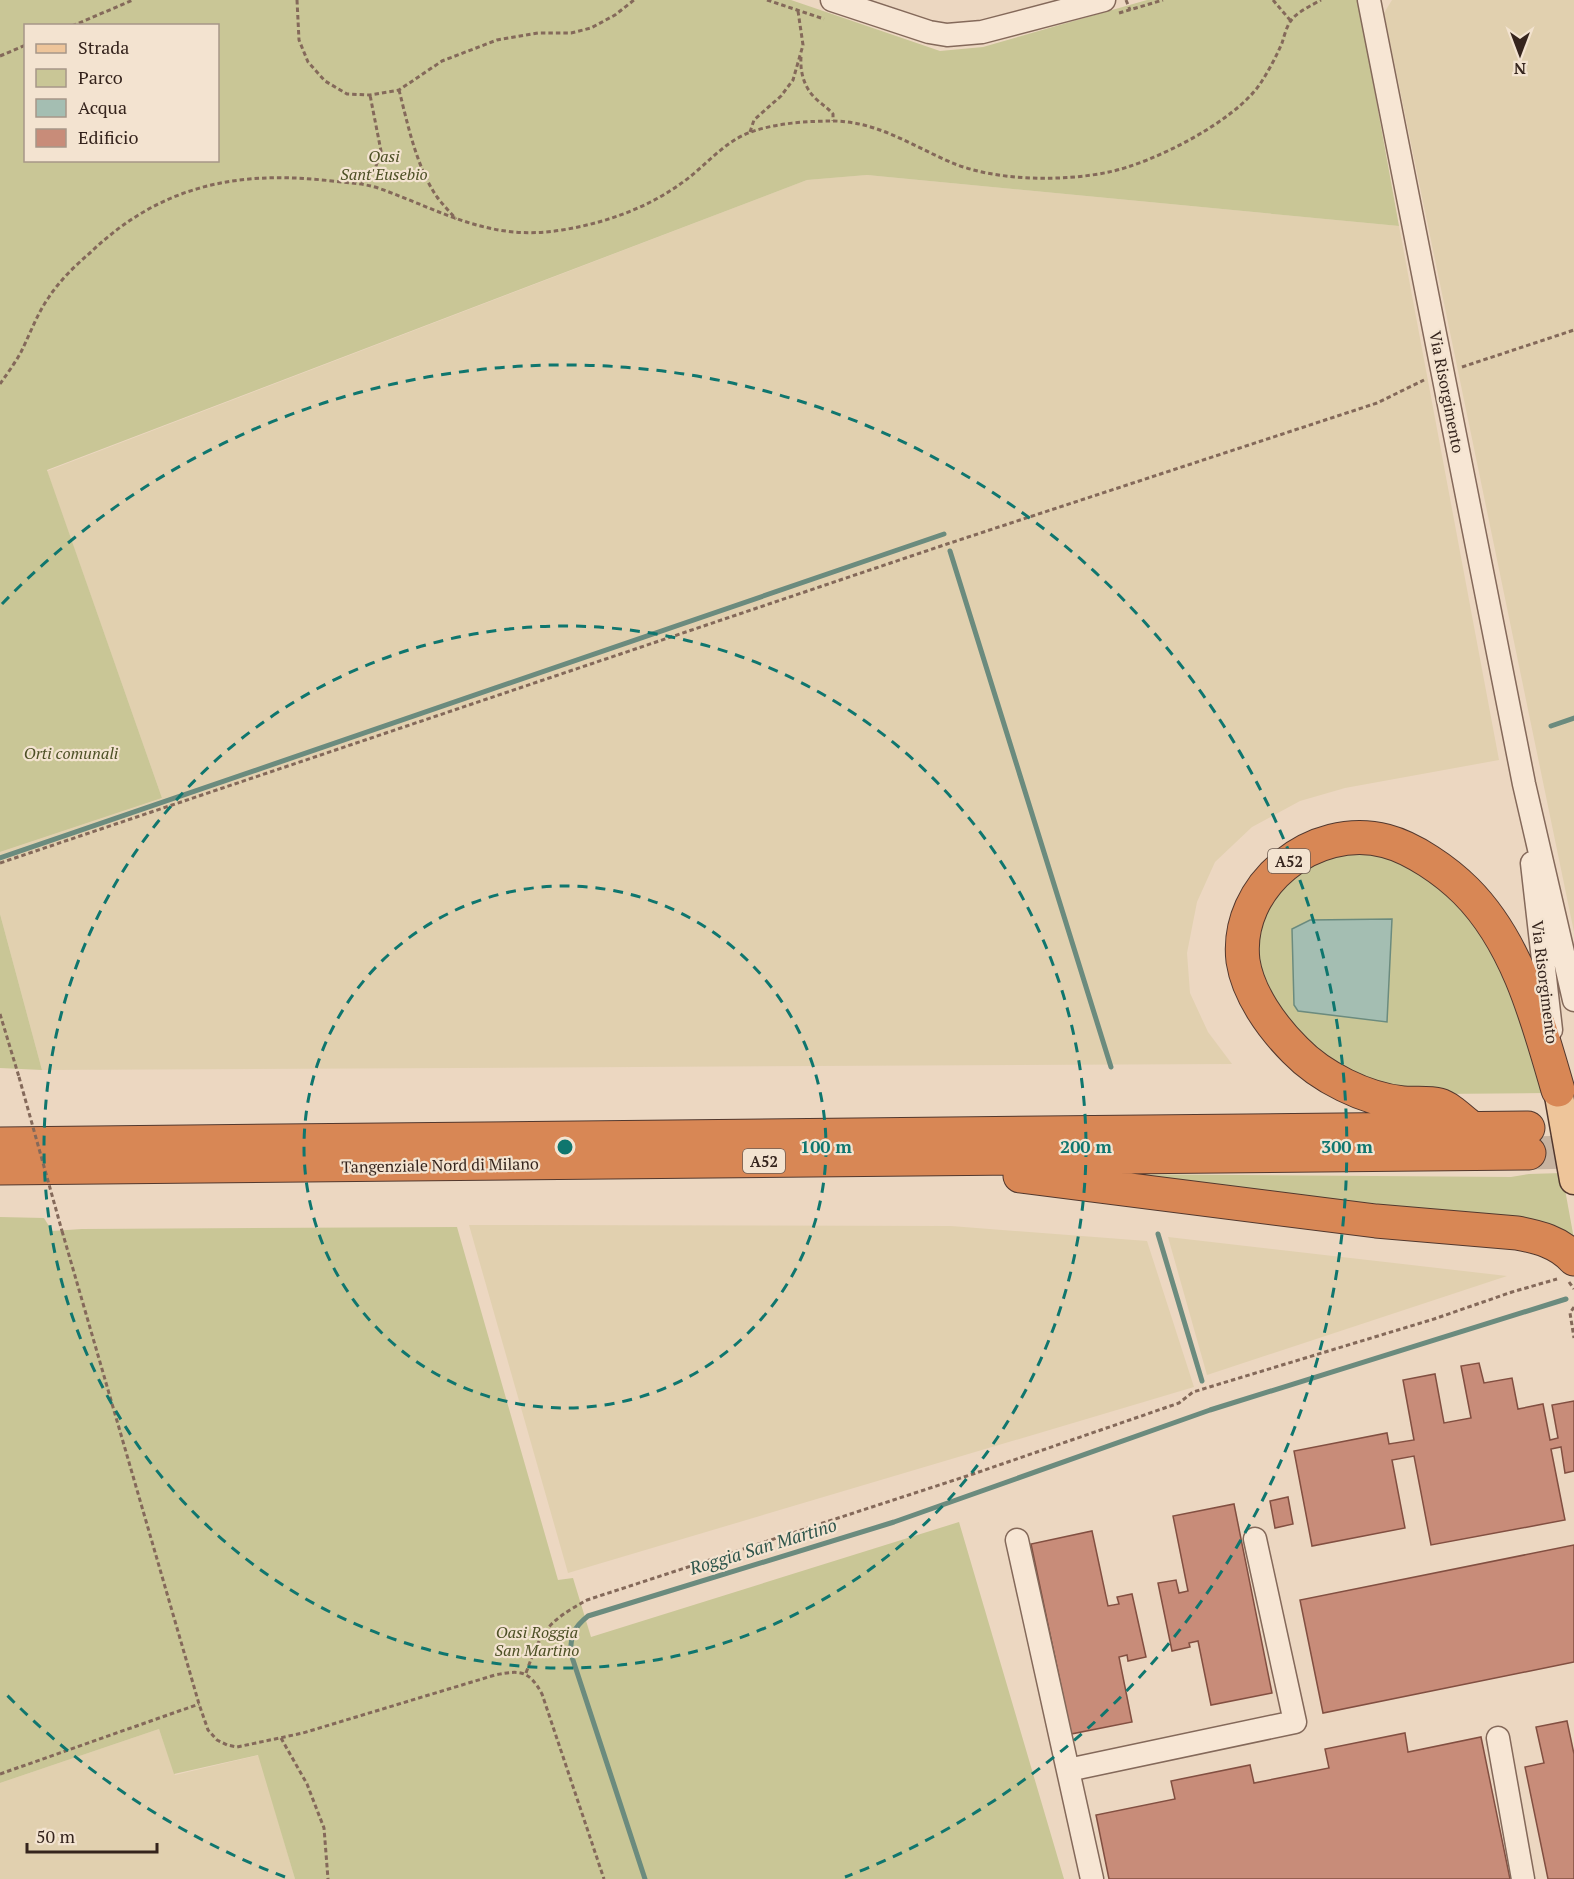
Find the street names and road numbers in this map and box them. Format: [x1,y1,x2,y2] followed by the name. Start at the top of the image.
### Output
[1424,329,1470,455] street label: Via Risorgimento
[1268,849,1310,873] road number: A52
[1527,919,1563,1045] street label: Via Risorgimento
[743,1149,785,1173] road number: A52
[341,1152,539,1178] street label: Tangenziale Nord di Milano

